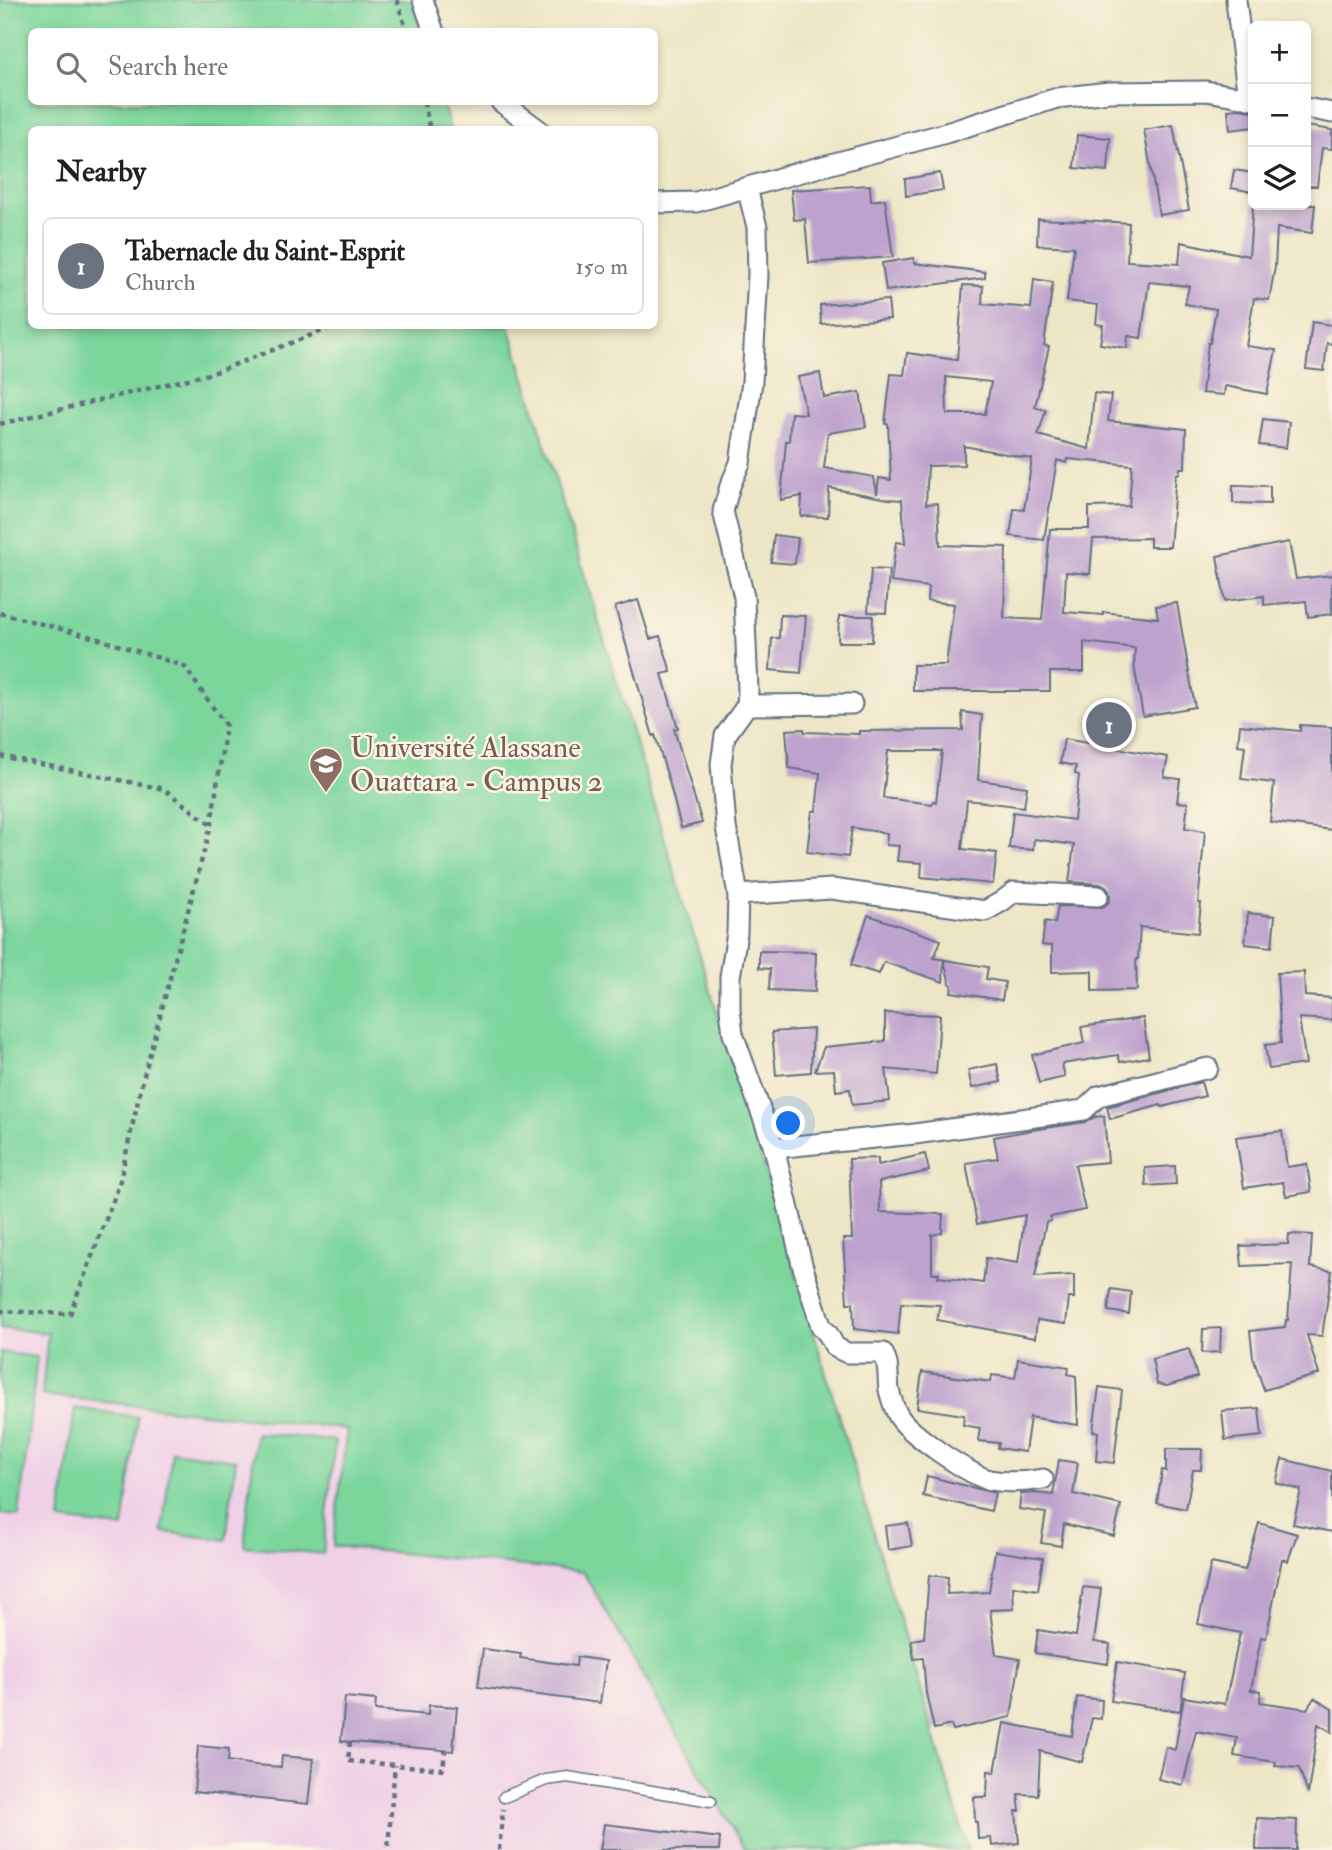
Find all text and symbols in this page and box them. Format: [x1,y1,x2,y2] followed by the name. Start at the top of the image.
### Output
[1248,21,1311,210] map controls
[1248,21,1311,84] button: +
[28,28,658,105] search box
[52,48,90,86] icon: search
[108,51,228,83] text: Search here
[1248,84,1311,147] button: −
[1248,147,1311,210] button: layers
[56,153,146,190] text: Nearby
[125,236,405,268] text: Tabernacle du Saint-Esprit
[77,252,85,281] text: 1
[575,252,628,281] text: 150 m
[125,268,195,297] text: Church
[1086,699,1132,751] pin: 1
[350,729,603,800] place label: Université Alassane Ouattara - Campus 2
[307,745,345,794] school or university icon: Université Alassane Ouattara - Campus 2
[771,1106,805,1140] your location

